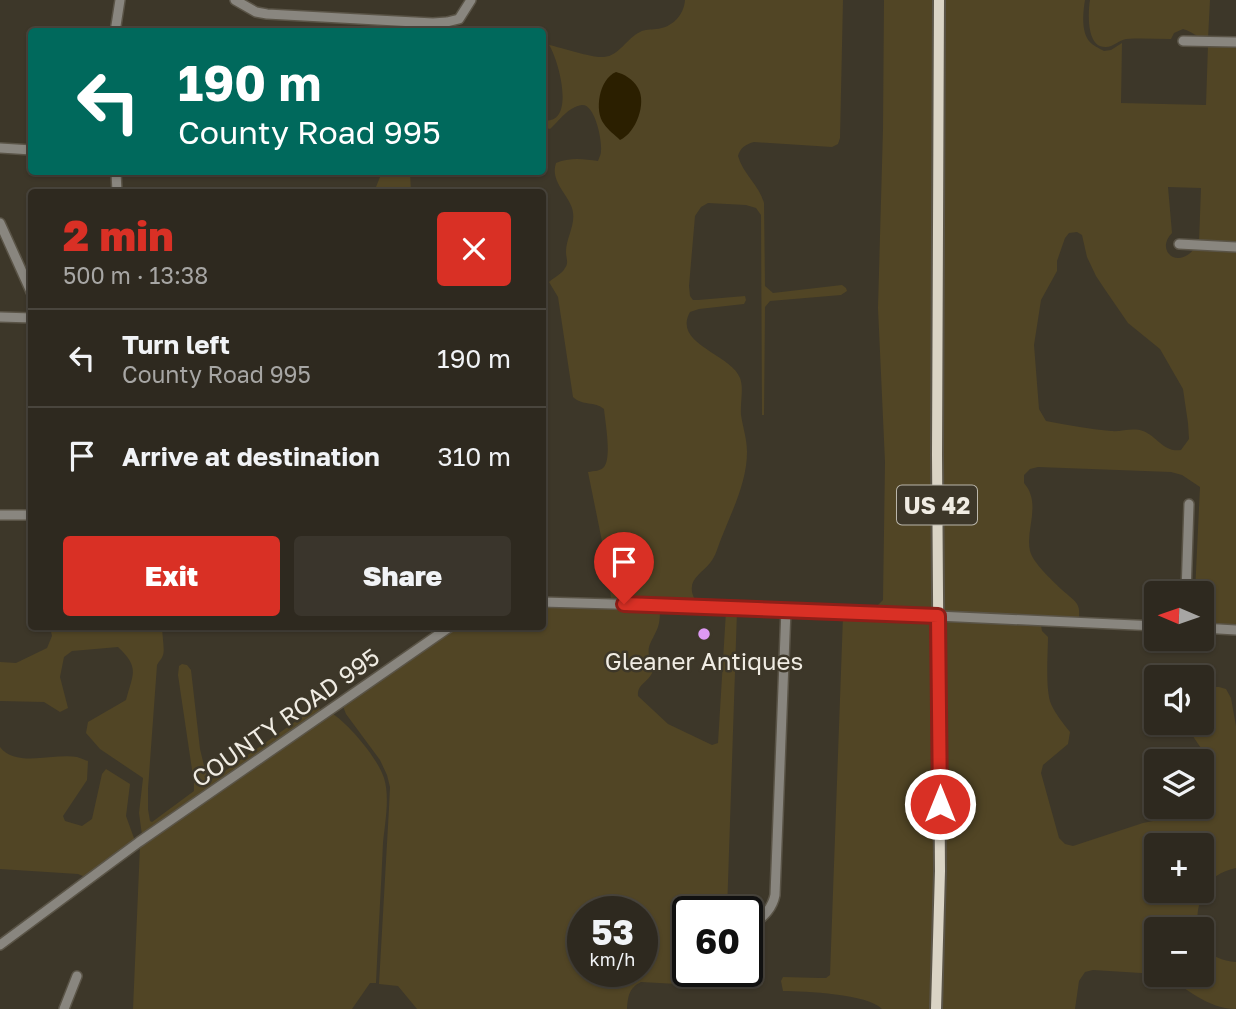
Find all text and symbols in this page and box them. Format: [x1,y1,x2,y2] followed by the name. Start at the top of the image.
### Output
[178,53,321,112] text: 190 m
[63,56,154,147] icon: left
[178,113,441,151] text: County Road 995
[63,210,174,260] text: 2 min
[437,212,511,286] button: close
[63,261,208,289] text: 500 m · 13:38
[122,329,230,360] text: Turn left
[63,339,101,377] icon: left
[437,343,511,374] text: 190 m
[122,360,311,388] text: County Road 995
[63,437,101,475] icon: arrive
[122,441,380,472] text: Arrive at destination
[438,441,511,472] text: 310 m
[897,485,977,524] road number: US 42
[594,532,654,604] pin
[63,536,280,616] button: Exit
[294,536,511,616] button: Share
[605,543,643,581] icon: arrive
[1144,581,1214,651] north arrow
[1144,581,1214,987] map controls
[696,626,712,642] marker: Gleaner Antiques
[186,641,384,793] street label: COUNTY ROAD 995
[605,646,803,675] place label: Gleaner Antiques
[1144,665,1214,735] button: sound
[1144,749,1214,819] button: layers
[903,767,977,841] position arrow
[1144,833,1214,903] button: +
[672,896,763,987] speed limit sign: 60
[591,911,634,953] text: 53
[1144,917,1214,987] button: −
[590,948,635,970] text: km/h

